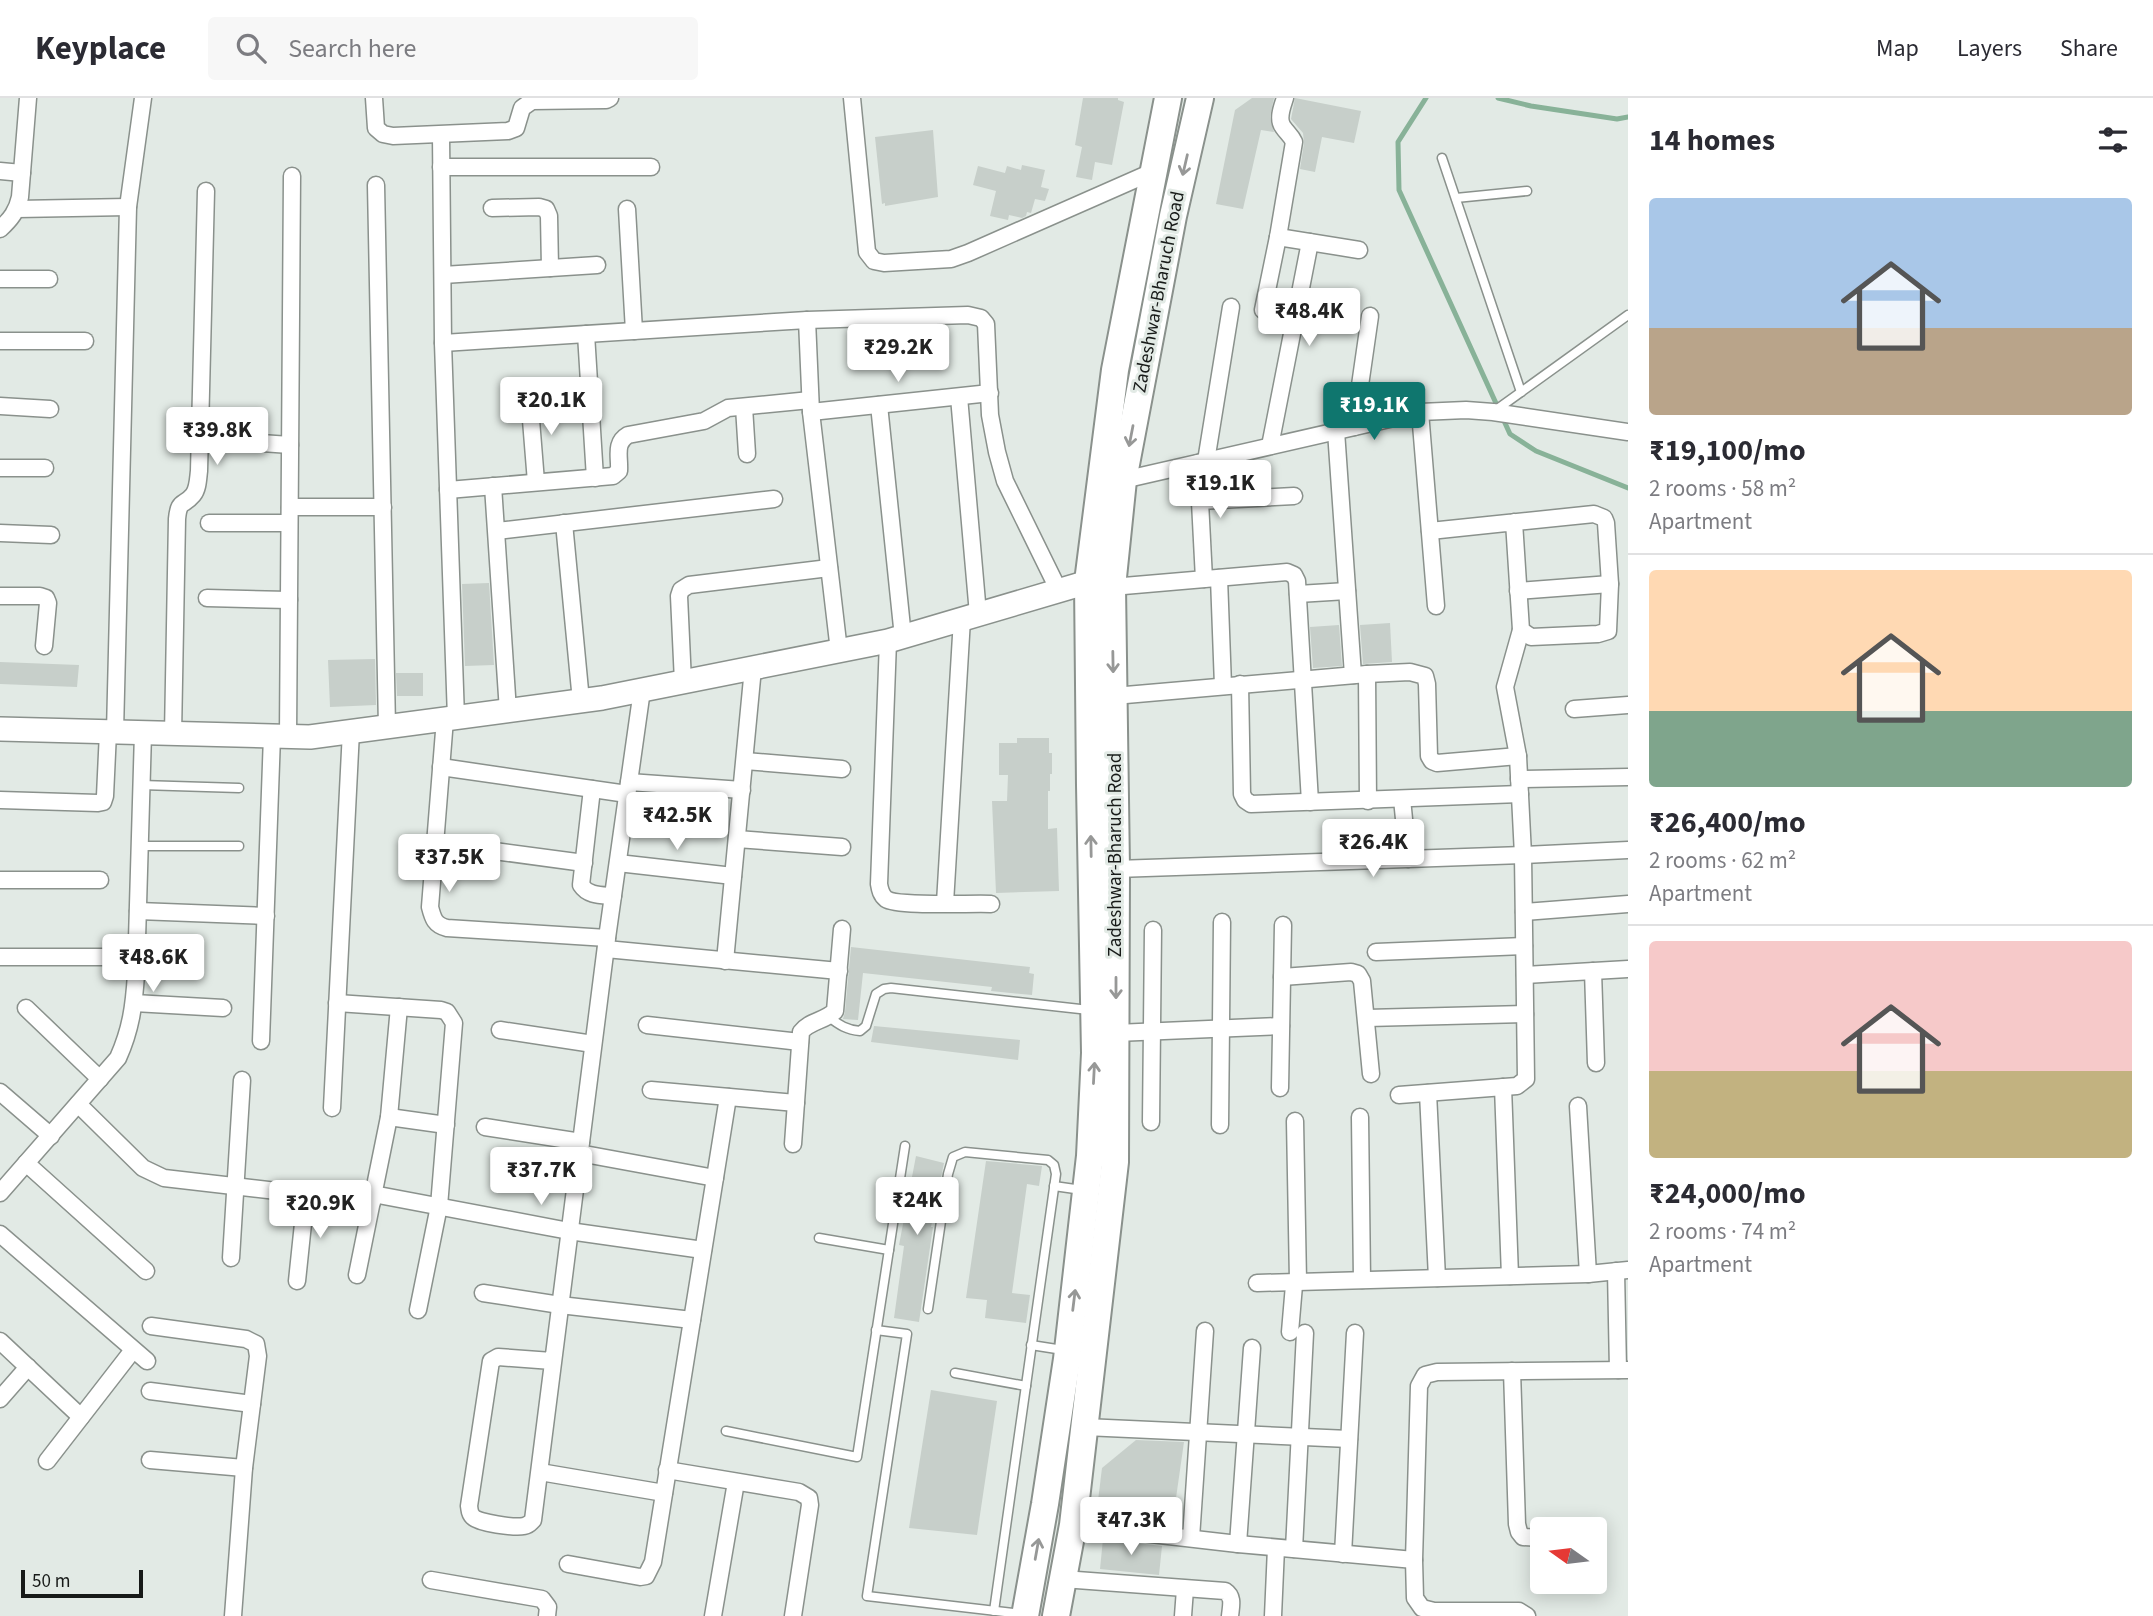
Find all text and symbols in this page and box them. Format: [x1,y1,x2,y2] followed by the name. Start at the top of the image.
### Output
[208,17,698,80] search box
[35,25,166,72] text: Keyplace
[232,29,270,67] icon: search
[288,30,416,67] text: Search here
[1876,31,1919,66] text: Map
[1957,31,2022,66] text: Layers
[2060,31,2118,66] text: Share
[1649,119,1775,162] text: 14 homes
[2094,121,2132,159] icon: filters
[1177,153,1191,176] one-way arrow
[1126,189,1192,395] street label: Zadeshwar-Bharuch Road
[1828,243,1954,369] icon: home
[1252,288,1366,348] pin: ₹48.4K
[1274,294,1344,327] text: ₹48.4K
[841,324,955,384] pin: ₹29.2K
[863,330,933,363] text: ₹29.2K
[494,378,608,437] pin: ₹20.1K
[1317,382,1431,442] pin: ₹19.1K
[516,383,586,416] text: ₹20.1K
[1339,388,1409,421] text: ₹19.1K
[160,408,274,467] pin: ₹39.8K
[182,413,252,446] text: ₹39.8K
[1124,424,1137,447] one-way arrow
[1649,429,1806,472] text: ₹19,100/mo
[1163,460,1277,520] pin: ₹19.1K
[1185,466,1255,499] text: ₹19.1K
[1649,472,1796,505] text: 2 rooms · 58 m²
[1649,505,1752,538] text: Apartment
[1828,615,1954,741] icon: home
[1106,650,1120,673] one-way arrow
[1102,753,1129,957] street label: Zadeshwar-Bharuch Road
[620,792,734,852] pin: ₹42.5K
[642,798,712,831] text: ₹42.5K
[1649,801,1806,844] text: ₹26,400/mo
[1316,820,1430,879] pin: ₹26.4K
[1338,825,1408,858] text: ₹26.4K
[392,834,506,894] pin: ₹37.5K
[1084,834,1098,857] one-way arrow
[414,840,484,873] text: ₹37.5K
[1649,844,1796,877] text: 2 rooms · 62 m²
[1649,877,1752,910] text: Apartment
[96,934,210,994] pin: ₹48.6K
[118,940,188,973] text: ₹48.6K
[1109,976,1123,999] one-way arrow
[1828,986,1954,1112] icon: home
[1088,1062,1101,1085] one-way arrow
[484,1148,598,1207] pin: ₹37.7K
[506,1153,576,1186] text: ₹37.7K
[1649,1172,1806,1215] text: ₹24,000/mo
[876,1178,958,1237] pin: ₹24K
[263,1180,377,1240] pin: ₹20.9K
[892,1183,942,1216] text: ₹24K
[285,1186,355,1219] text: ₹20.9K
[1649,1215,1796,1248] text: 2 rooms · 74 m²
[1649,1248,1752,1281] text: Apartment
[1067,1289,1080,1311] one-way arrow
[1074,1498,1188,1557] pin: ₹47.3K
[1096,1503,1166,1536] text: ₹47.3K
[1530,1517,1606,1594] north arrow
[1530,1517,1607,1594] map controls
[1031,1538,1044,1561] one-way arrow
[21,1567,144,1599] scale bar
[32,1568,70,1595] text: 50 m

